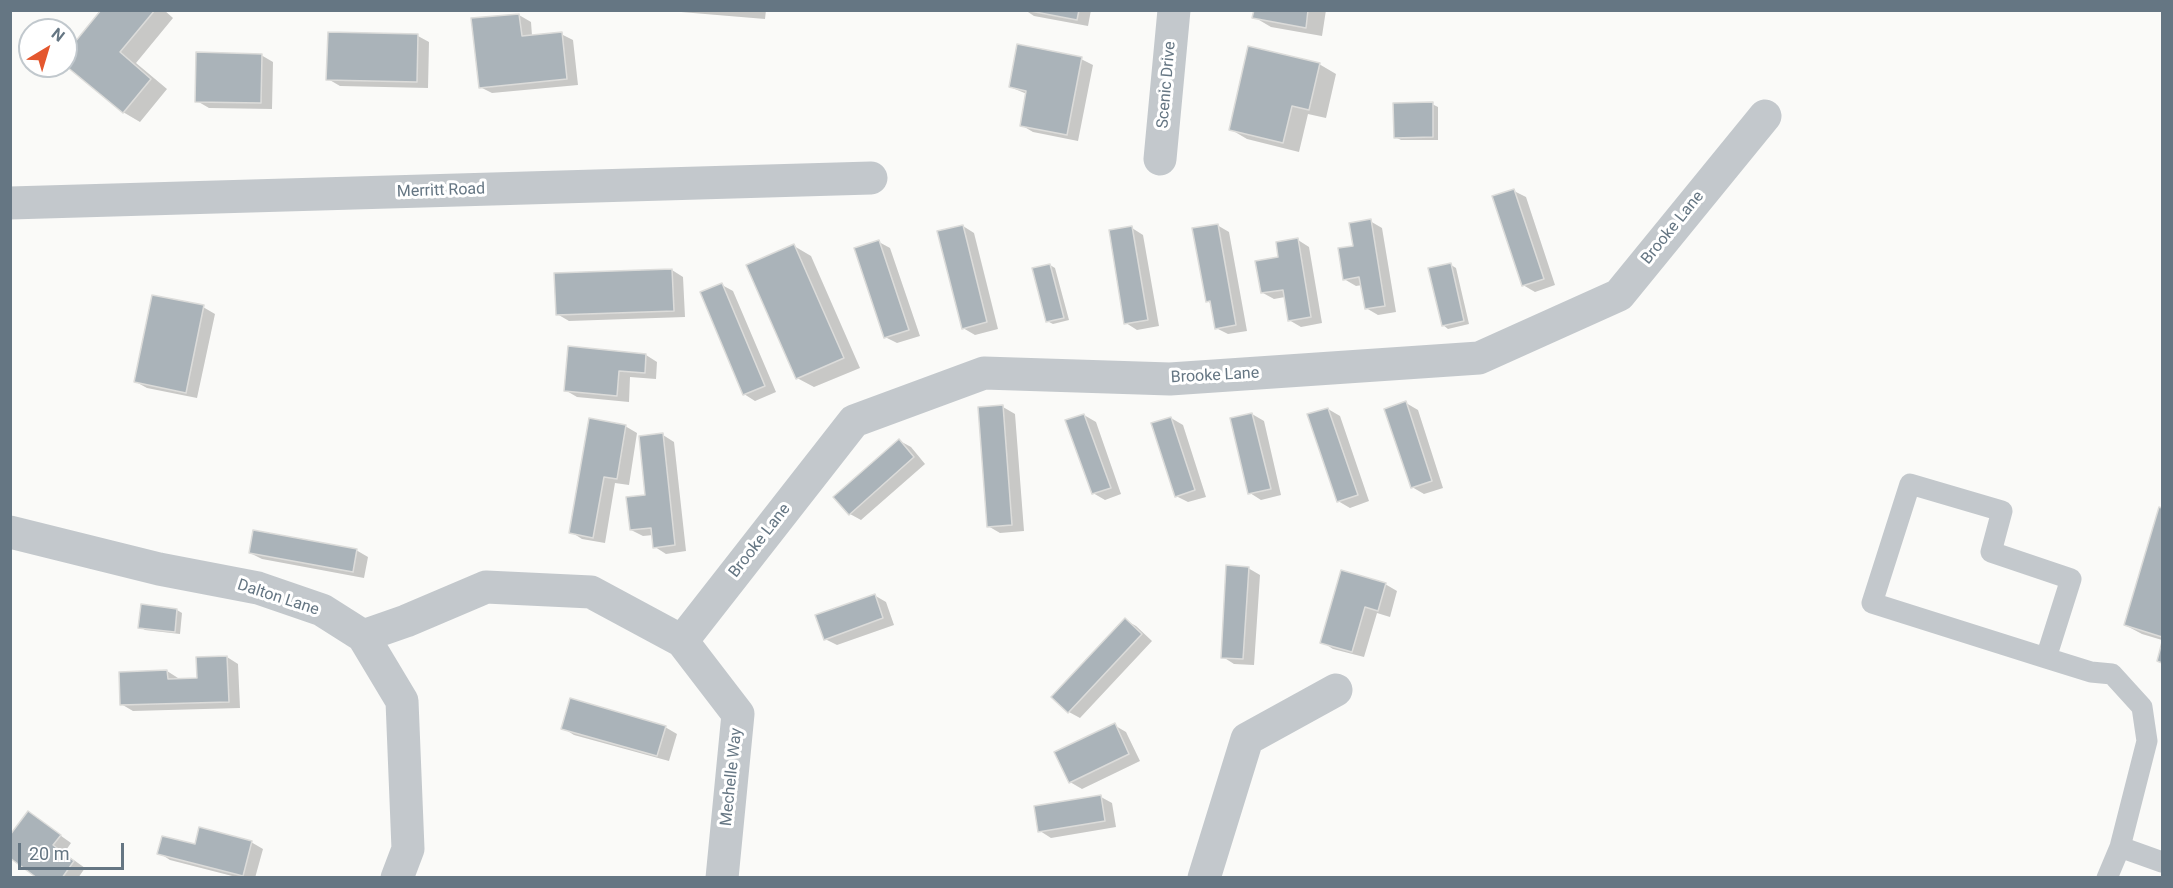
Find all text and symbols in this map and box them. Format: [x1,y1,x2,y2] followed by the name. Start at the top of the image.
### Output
[18,18,78,78] north arrow
[48,24,68,46] text: N
[1154,41,1180,129] street label: Scenic Drive
[397,180,485,202] street label: Merritt Road
[1638,188,1708,268] street label: Brooke Lane
[1170,364,1260,388] street label: Brooke Lane
[725,500,795,582] street label: Brooke Lane
[235,576,321,620] street label: Dalton Lane
[717,727,747,827] street label: Mechelle Way
[21,831,128,869] scale bar
[29,843,69,864] text: 20 m

